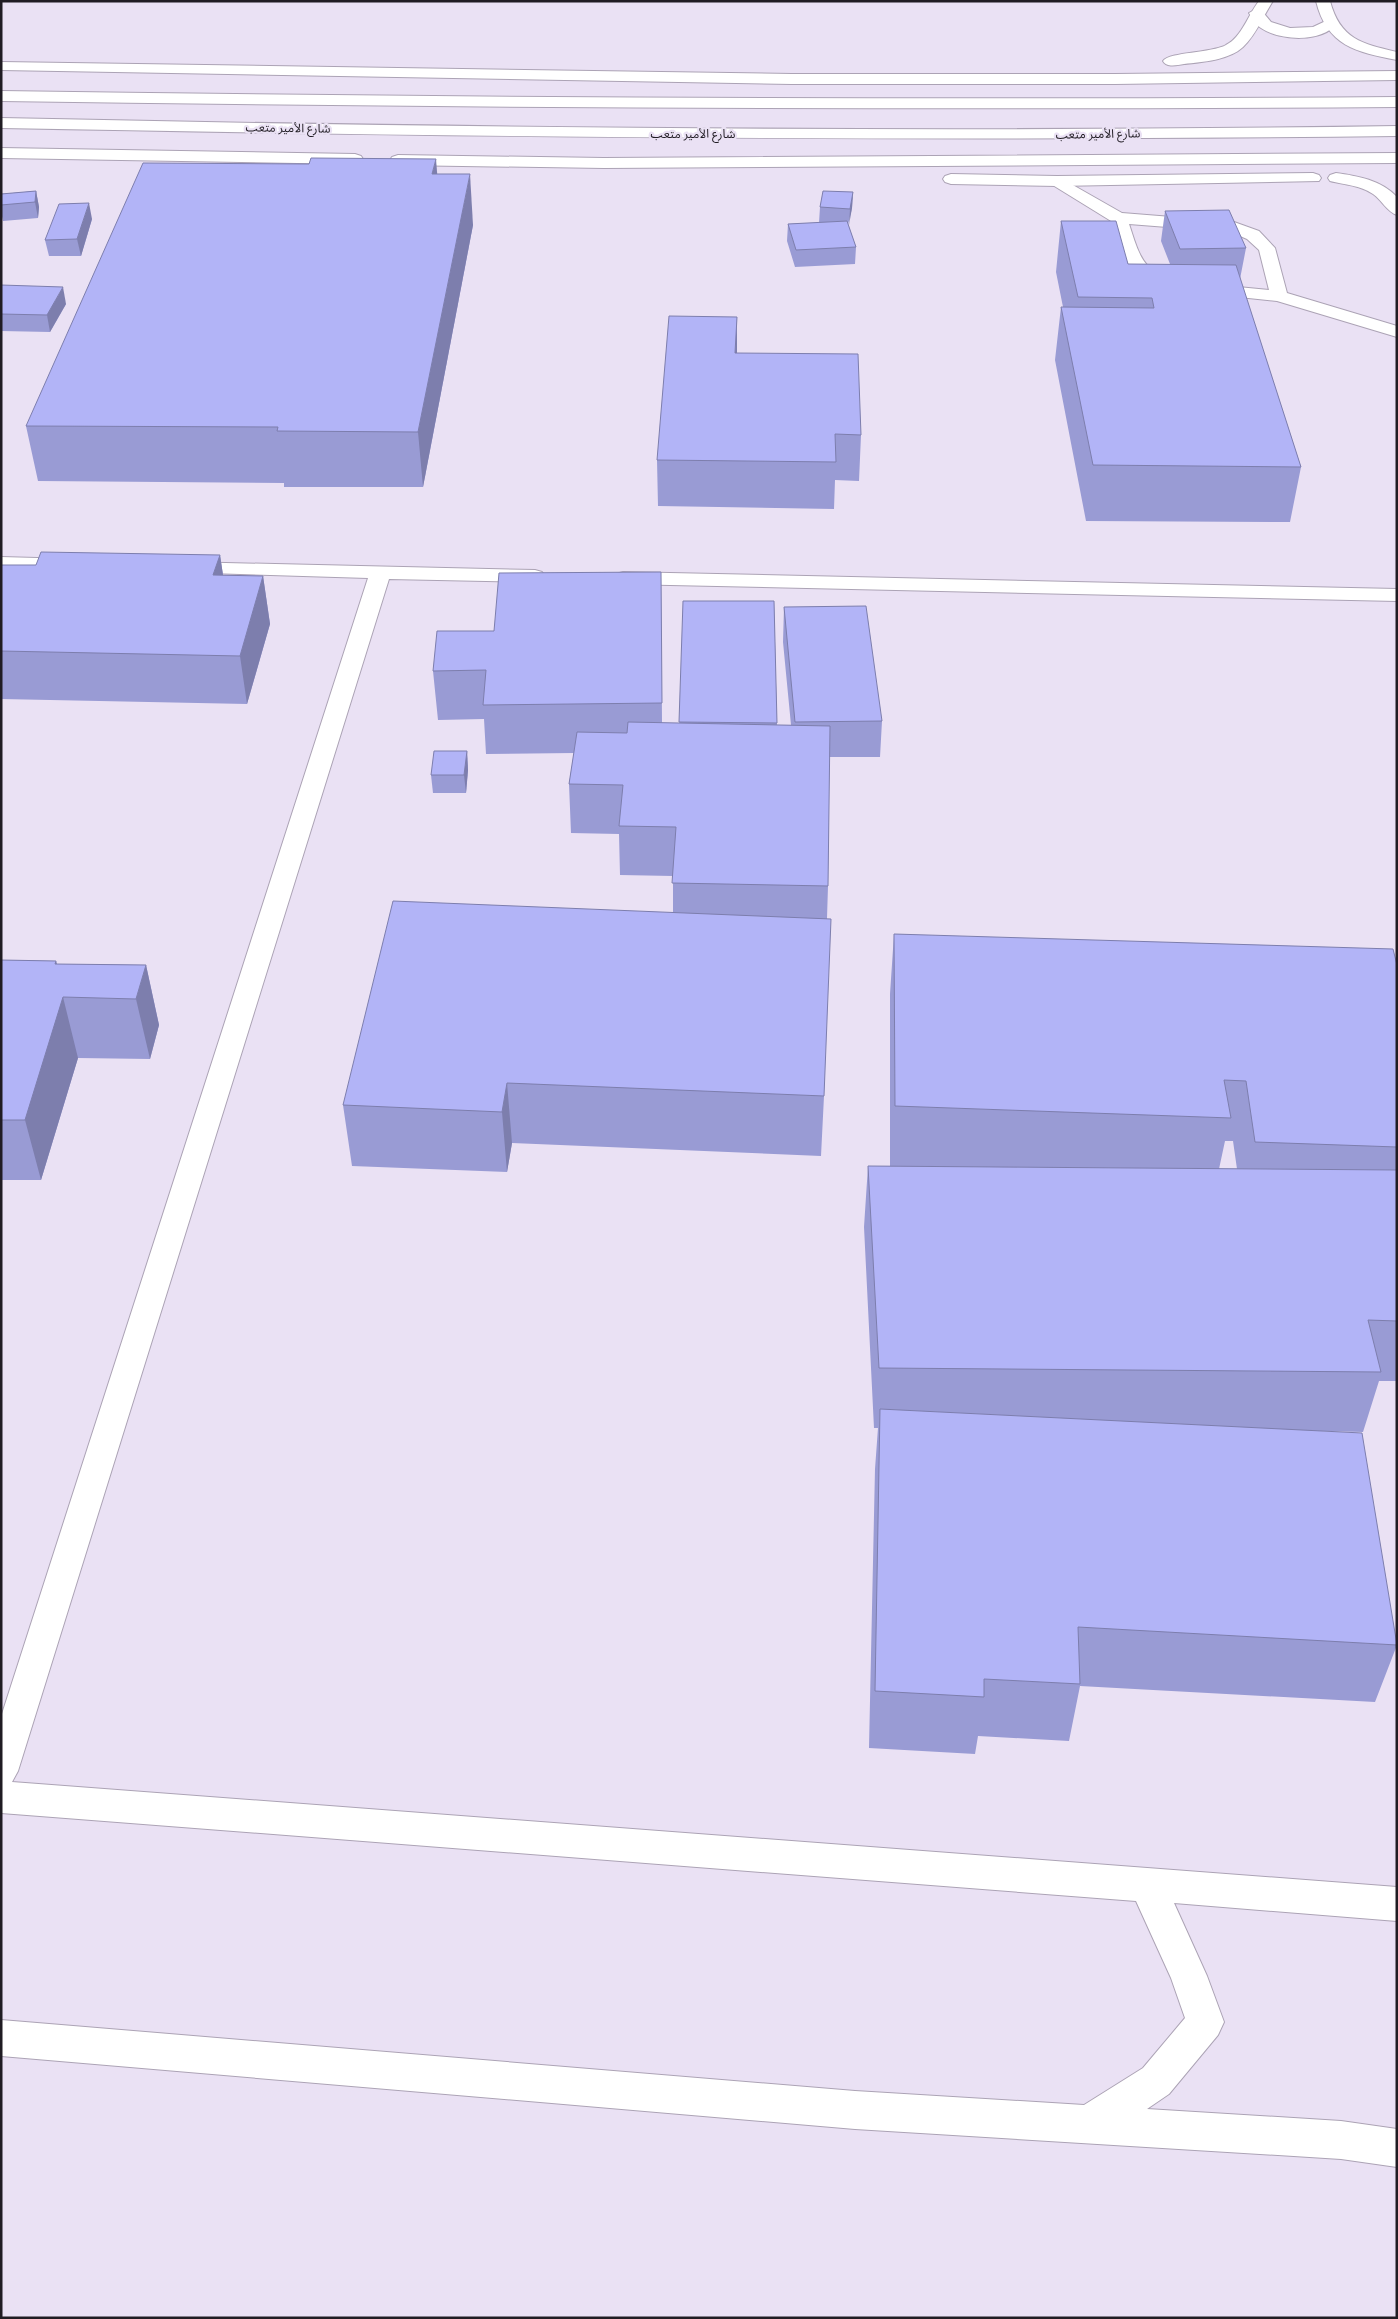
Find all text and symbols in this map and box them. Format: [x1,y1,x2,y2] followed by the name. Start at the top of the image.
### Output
[245,120,331,138] street label: شارع الأمير متعب
[1055,126,1141,144] street label: شارع الأمير متعب
[651,127,735,143] street label: شارع الأمير متعب

